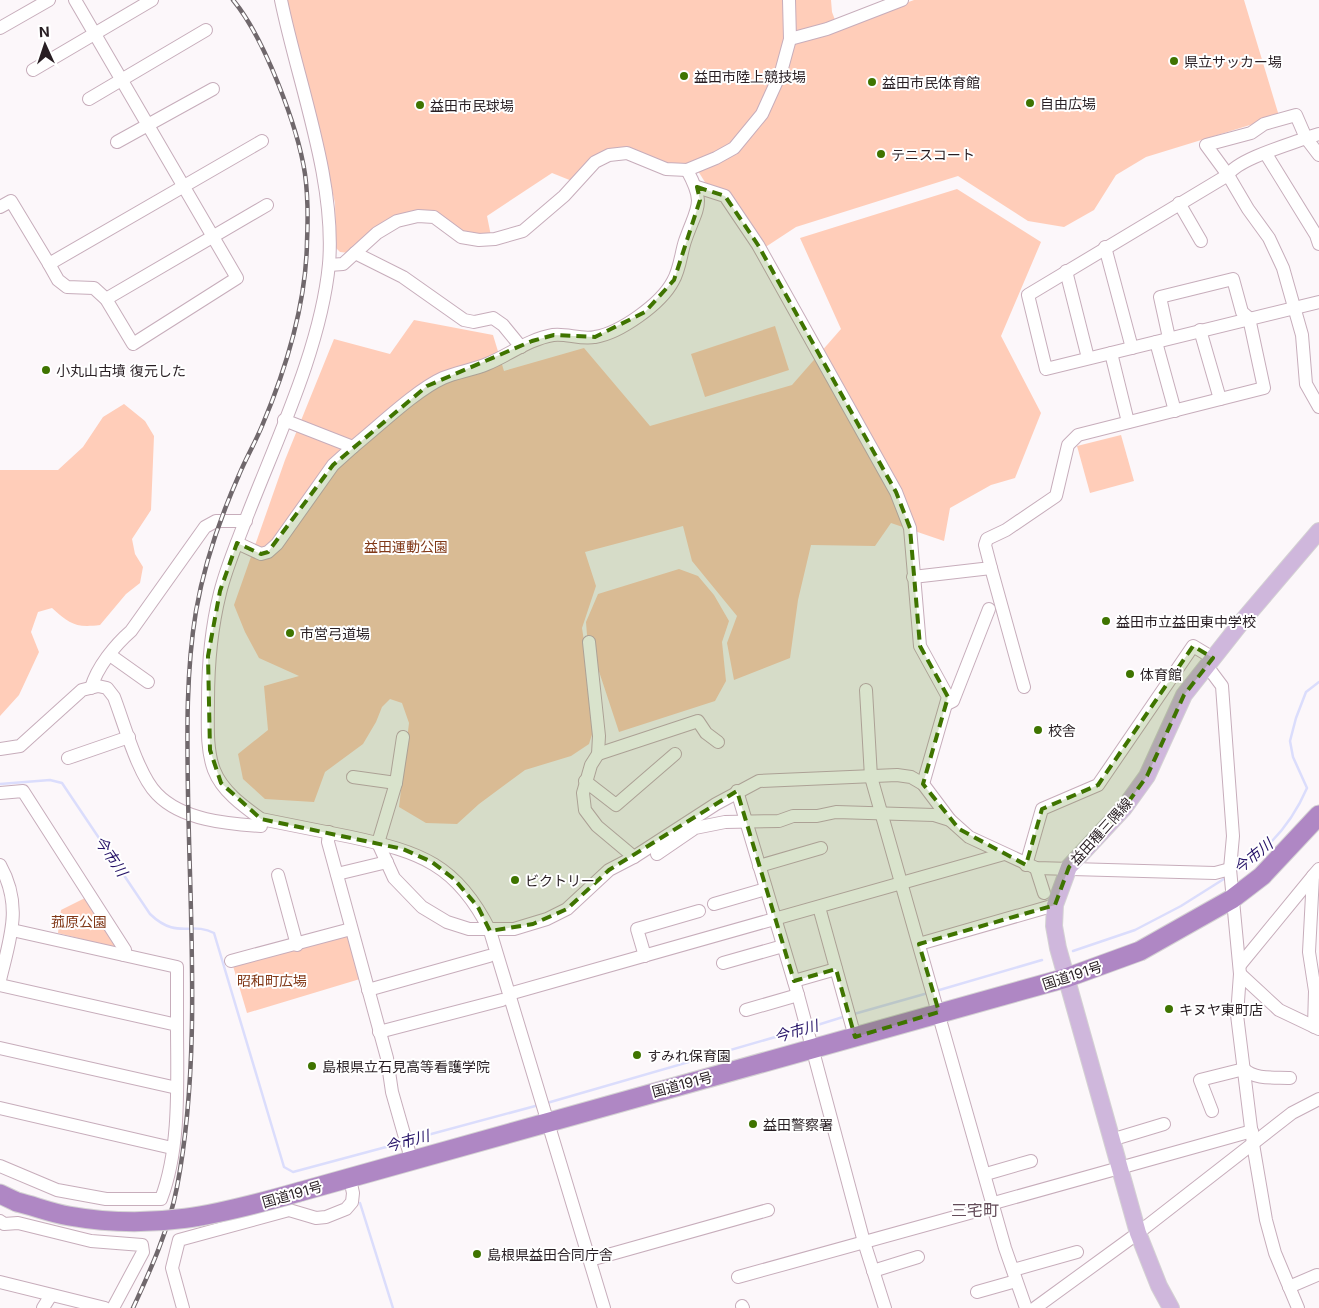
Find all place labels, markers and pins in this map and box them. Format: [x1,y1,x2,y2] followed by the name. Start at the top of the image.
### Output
[1184,53,1282,70] place label: 県立サッカー場
[1168,55,1180,67] marker: 県立サッカー場
[694,68,806,85] place label: 益田市陸上競技場
[678,70,690,82] marker: 益田市陸上競技場
[882,74,980,91] place label: 益田市民体育館
[866,76,878,88] marker: 益田市民体育館
[1040,95,1096,112] place label: 自由広場
[430,97,514,114] place label: 益田市民球場
[1024,97,1036,109] marker: 自由広場
[414,99,426,111] marker: 益田市民球場
[891,146,975,163] place label: テニスコート
[875,148,887,160] marker: テニスコート
[56,362,186,379] place label: 小丸山古墳 復元した
[40,364,52,376] marker: 小丸山古墳 復元した
[1116,613,1256,630] place label: 益田市立益田東中学校
[1100,615,1112,627] marker: 益田市立益田東中学校
[300,625,370,642] place label: 市営弓道場
[284,627,296,639] marker: 市営弓道場
[1140,666,1182,683] place label: 体育館
[1124,668,1136,680] marker: 体育館
[1048,722,1076,739] place label: 校舎
[1032,724,1044,736] marker: 校舎
[525,872,595,889] place label: ビクトリー
[509,874,521,886] marker: ビクトリー
[1179,1001,1263,1018] place label: キヌヤ東町店
[1163,1003,1175,1015] marker: キヌヤ東町店
[647,1047,731,1064] place label: すみれ保育園
[631,1049,643,1061] marker: すみれ保育園
[322,1058,490,1075] place label: 島根県立石見高等看護学院
[306,1060,318,1072] marker: 島根県立石見高等看護学院
[763,1116,833,1133] place label: 益田警察署
[747,1118,759,1130] marker: 益田警察署
[487,1246,613,1263] place label: 島根県益田合同庁舎
[471,1248,483,1260] marker: 島根県益田合同庁舎

